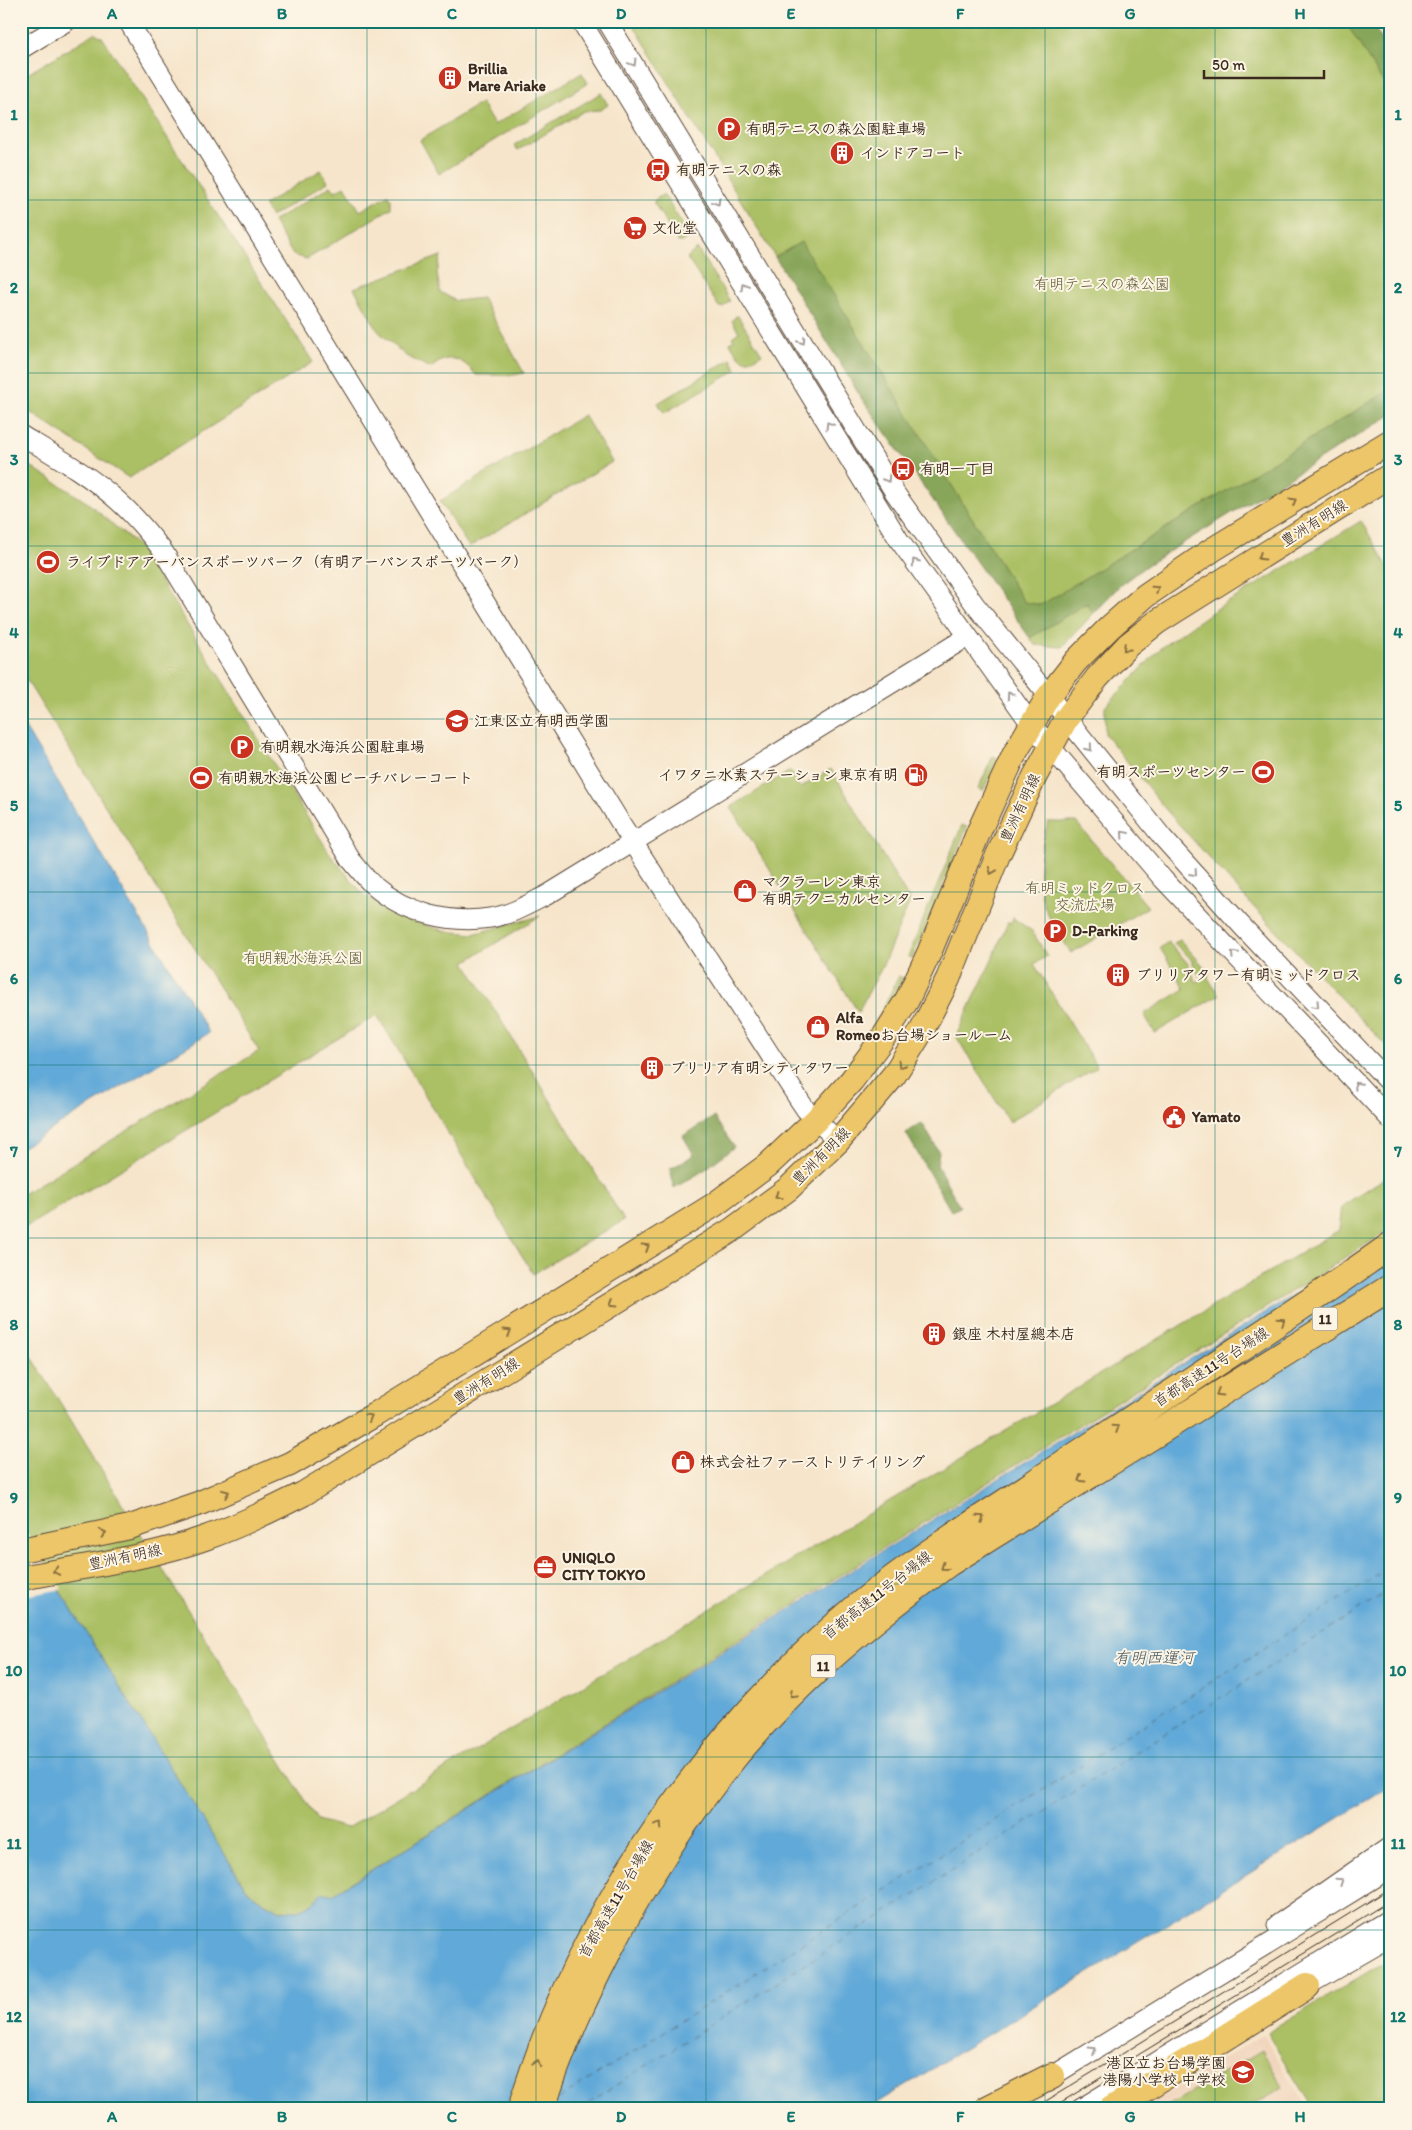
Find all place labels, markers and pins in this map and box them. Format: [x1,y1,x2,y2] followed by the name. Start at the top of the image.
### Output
[468,60,546,95] place label: Brillia Mare Ariake
[437,65,463,91] building icon: Brillia Mare Ariake
[716,116,742,142] parking icon: 有明テニスの森公園駐車場
[746,120,926,138] place label: 有明テニスの森公園駐車場
[829,140,855,166] building icon: インドアコート
[860,144,965,162] place label: インドアコート
[645,157,671,183] bus stop icon: 有明テニスの森
[676,161,781,179] place label: 有明テニスの森
[622,215,648,241] supermarket icon: 文化堂
[652,219,697,237] place label: 文化堂
[890,456,916,482] bus stop icon: 有明一丁目
[920,460,995,478] place label: 有明一丁目
[35,549,61,575] sports icon: ライブドアアーバンスポーツパーク（有明アーバンスポーツパーク）
[66,553,528,571] place label: ライブドアアーバンスポーツパーク（有明アーバンスポーツパーク）
[444,708,470,734] school or university icon: 江東区立有明西学園
[474,712,609,730] place label: 江東区立有明西学園
[229,734,255,760] parking icon: 有明親水海浜公園駐車場
[260,738,425,756] place label: 有明親水海浜公園駐車場
[1250,759,1276,785] sports icon: 有明スポーツセンター
[903,762,929,788] fuel station icon: イワタニ水素ステーション東京有明
[1096,763,1246,781] place label: 有明スポーツセンター
[188,765,214,791] sports icon: 有明親水海浜公園ビーチバレーコート
[658,766,898,784] place label: イワタニ水素ステーション東京有明
[218,769,473,787] place label: 有明親水海浜公園ビーチバレーコート
[762,873,926,908] place label: マクラーレン東京 有明テクニカルセンター
[732,878,758,904] shop icon: マクラーレン東京 有明テクニカルセンター
[1042,918,1068,944] parking icon: D-Parking
[1072,922,1138,941] place label: D-Parking
[1105,962,1131,988] building icon: ブリリアタワー有明ミッドクロス
[1136,966,1360,984] place label: ブリリアタワー有明ミッドクロス
[835,1009,1013,1044] place label: Alfa Romeoお台場ショールーム
[805,1014,831,1040] shop icon: Alfa Romeoお台場ショールーム
[639,1055,665,1081] building icon: ブリリア有明シティタワー
[670,1059,849,1077] place label: ブリリア有明シティタワー
[1161,1104,1187,1130] public building icon: Yamato
[1191,1108,1241,1126] place label: Yamato
[921,1321,947,1347] building icon: 銀座 木村屋總本店
[952,1325,1075,1343] place label: 銀座 木村屋總本店
[670,1449,696,1475] shop icon: 株式会社ファーストリテイリング
[700,1453,925,1471] place label: 株式会社ファーストリテイリング
[562,1549,646,1584] place label: UNIQLO CITY TOKYO
[532,1554,558,1580] office icon: UNIQLO CITY TOKYO
[1103,2054,1226,2089] place label: 港区立お台場学園 港陽小学校 中学校
[1230,2059,1256,2085] school or university icon: 港区立お台場学園 港陽小学校 中学校

